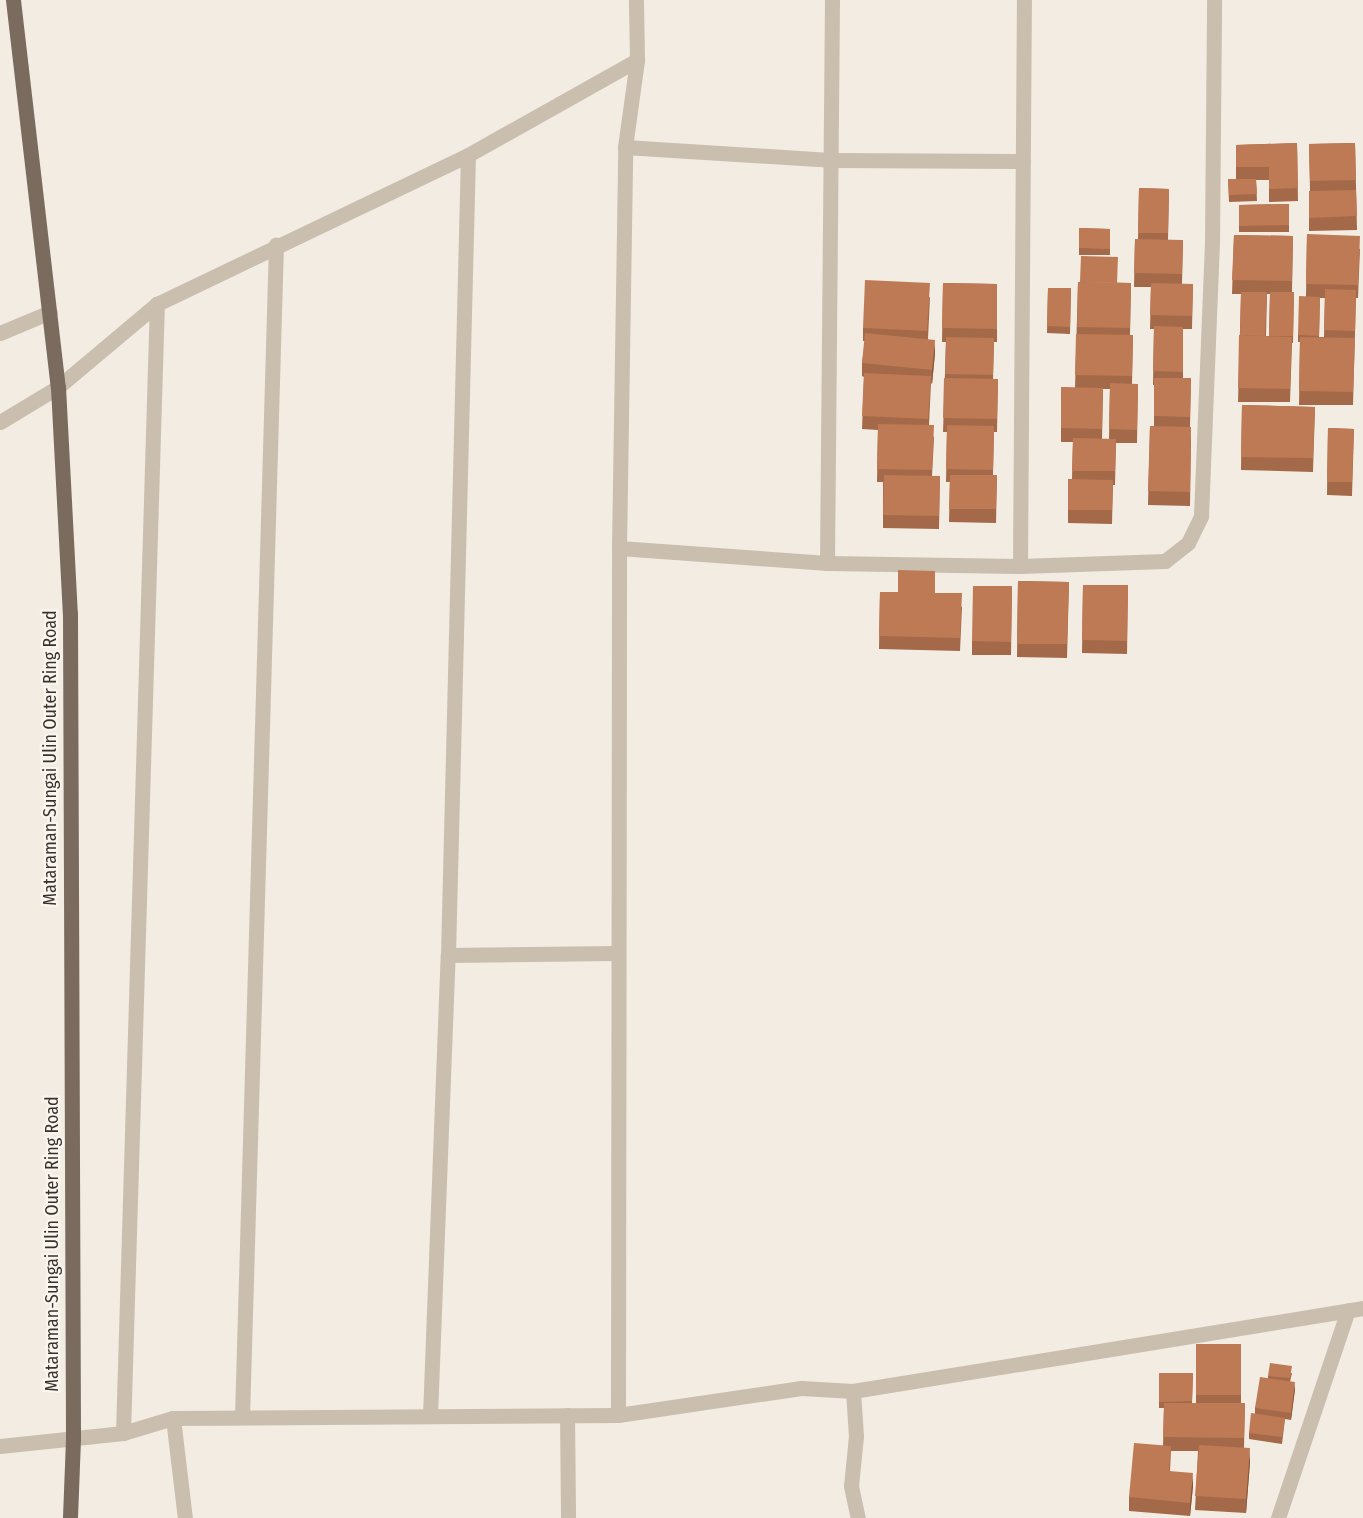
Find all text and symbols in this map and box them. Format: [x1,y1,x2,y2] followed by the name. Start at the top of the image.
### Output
[39,610,61,906] street label: Mataraman-Sungai Ulin Outer Ring Road
[41,1096,63,1392] street label: Mataraman-Sungai Ulin Outer Ring Road

